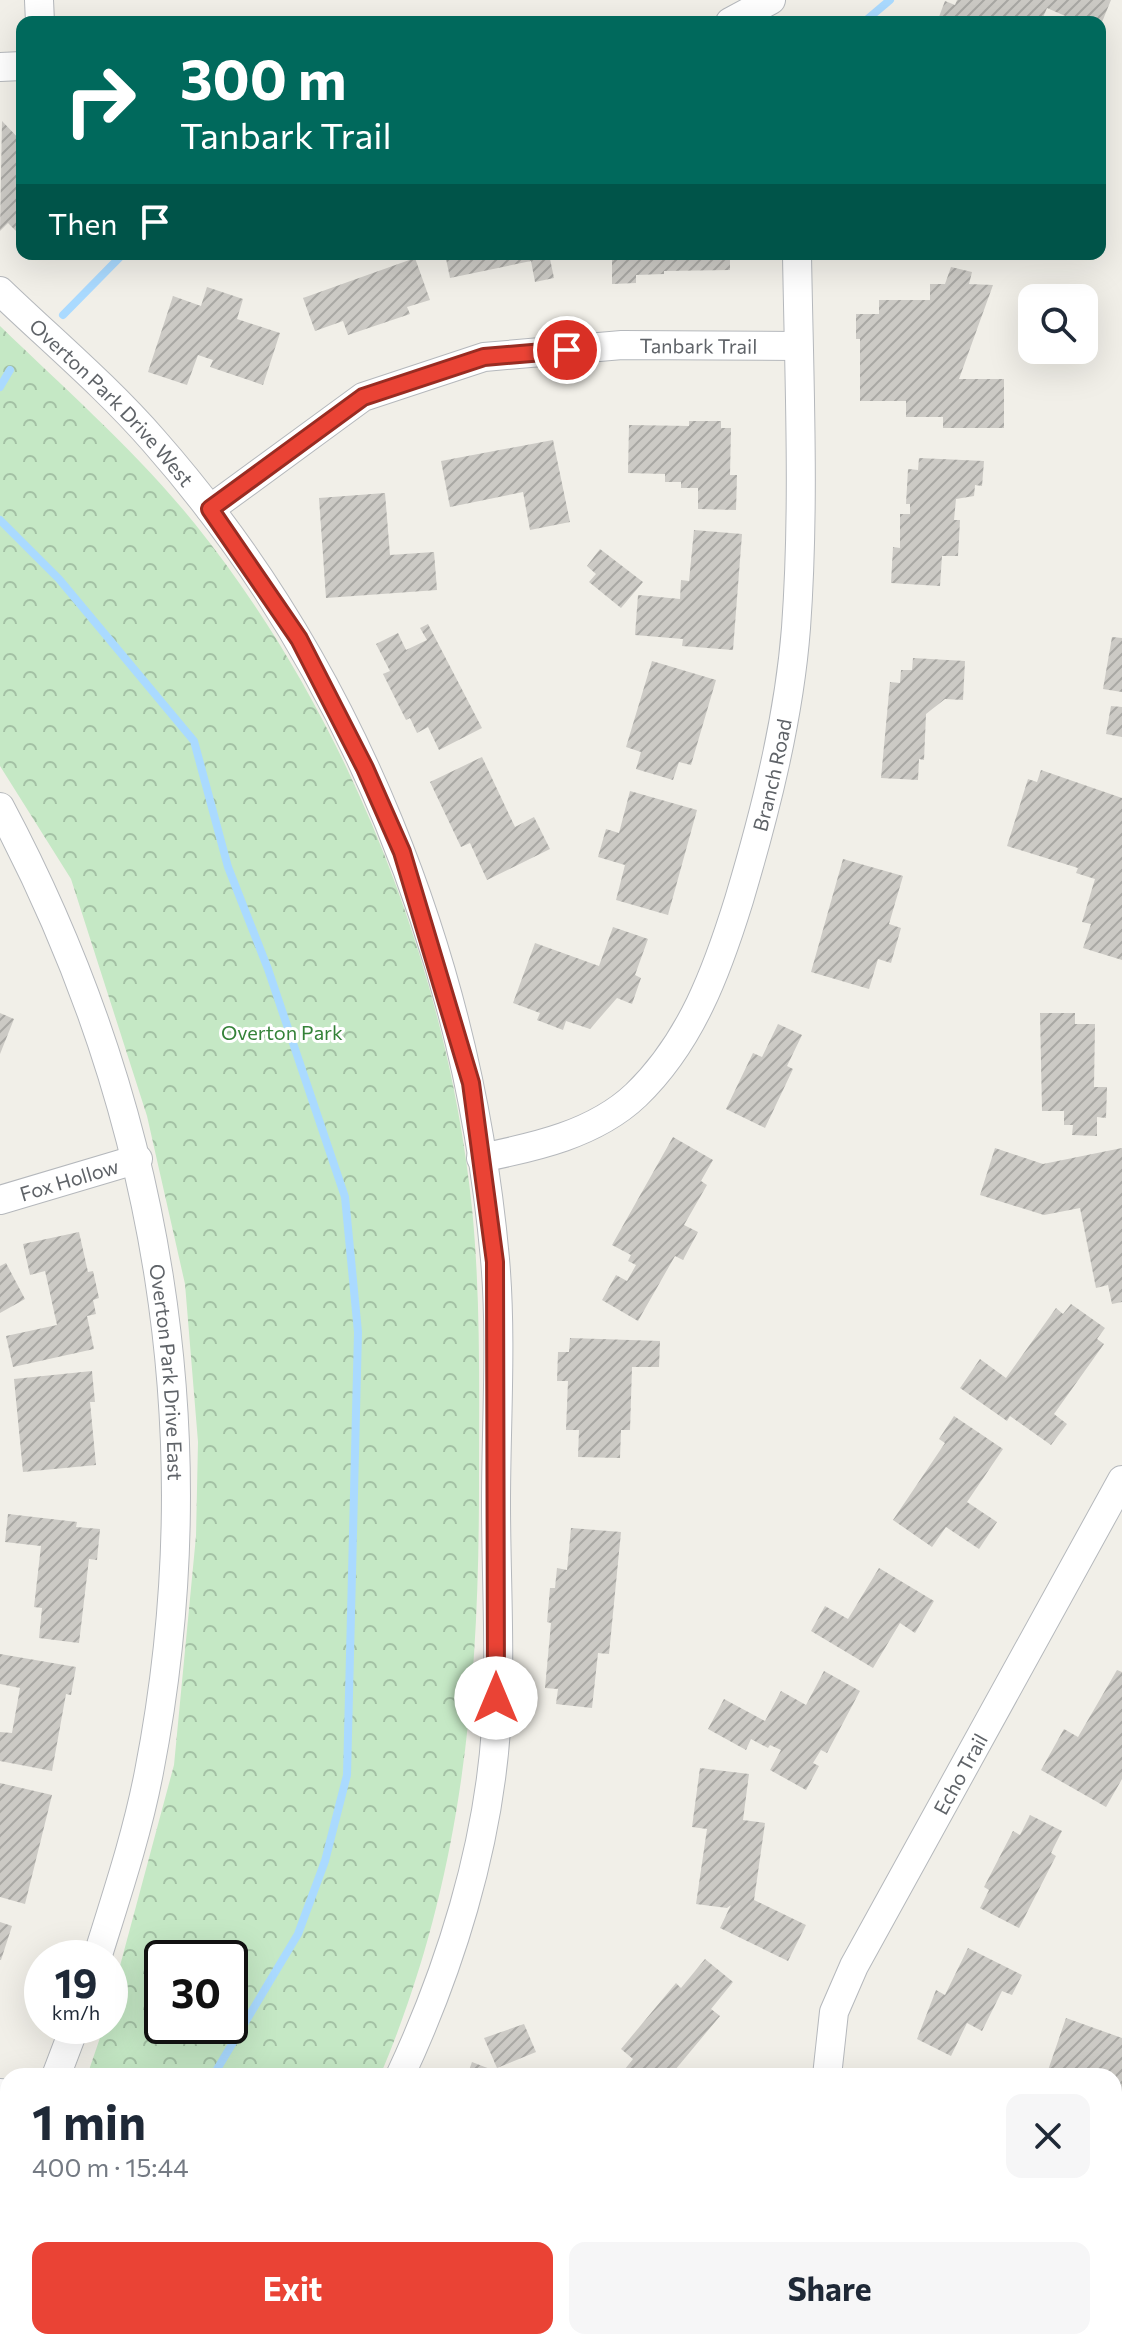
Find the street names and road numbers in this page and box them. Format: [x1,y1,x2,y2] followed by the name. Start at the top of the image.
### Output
[25,313,199,491] street label: Overton Park Drive West
[640,333,757,358] street label: Tanbark Trail
[747,717,796,834] street label: Branch Road
[17,1153,121,1205] street label: Fox Hollow
[145,1262,188,1481] street label: Overton Park Drive East
[928,1729,992,1818] street label: Echo Trail

